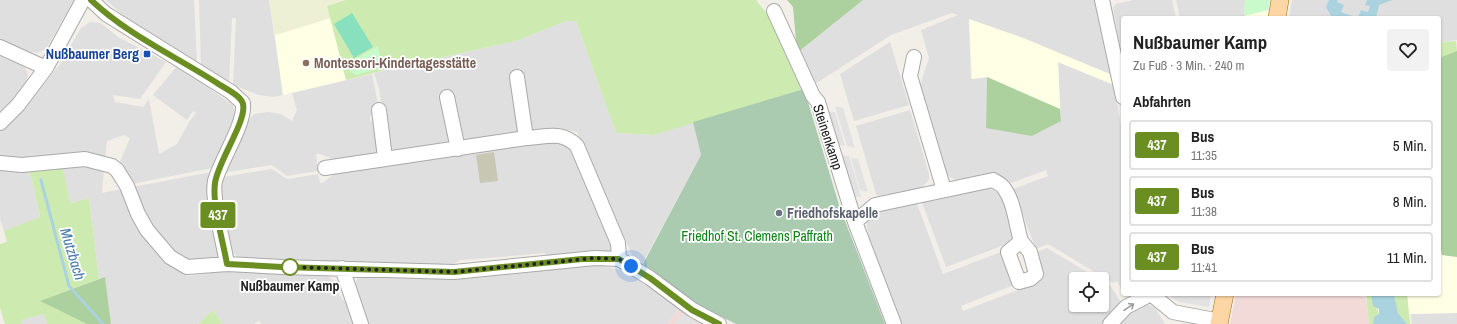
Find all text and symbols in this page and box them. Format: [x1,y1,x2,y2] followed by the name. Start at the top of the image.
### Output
[1133,29,1267,55] text: Nußbaumer Kamp
[1387,29,1429,71] button: heart
[46,45,139,63] place label: Nußbaumer Berg
[142,49,152,59] marker: Nußbaumer Berg
[314,54,476,72] place label: Montessori-Kindertagesstätte
[1133,57,1244,74] text: Zu Fuß · 3 Min. · 240 m
[301,58,311,68] marker: Montessori-Kindertagesstätte
[1133,91,1191,112] text: Abfahrten
[809,102,847,172] street label: Steinenkamp
[1191,126,1214,147] text: Bus
[1393,135,1427,156] text: 5 Min.
[1147,136,1167,154] text: 437
[1191,147,1217,164] text: 11:35
[1191,182,1214,203] text: Bus
[1393,191,1427,212] text: 8 Min.
[1147,192,1167,210] text: 437
[195,202,241,228] line badge: 437
[1191,203,1217,220] text: 11:38
[787,204,878,222] place label: Friedhofskapelle
[208,206,228,224] text: 437
[774,208,784,218] marker: Friedhofskapelle
[55,225,91,283] water label: Mutzbach
[681,227,833,245] park label: Friedhof St. Clemens Paffrath
[1191,238,1214,259] text: Bus
[1387,247,1427,268] text: 11 Min.
[1147,248,1167,266] text: 437
[621,256,641,276] your location
[281,258,299,276] marker: Nußbaumer Kamp
[1191,259,1217,276] text: 11:41
[1069,272,1109,312] map controls
[1069,272,1109,312] button: locate
[241,277,339,295] place label: Nußbaumer Kamp
[1123,302,1134,311] one-way arrow

